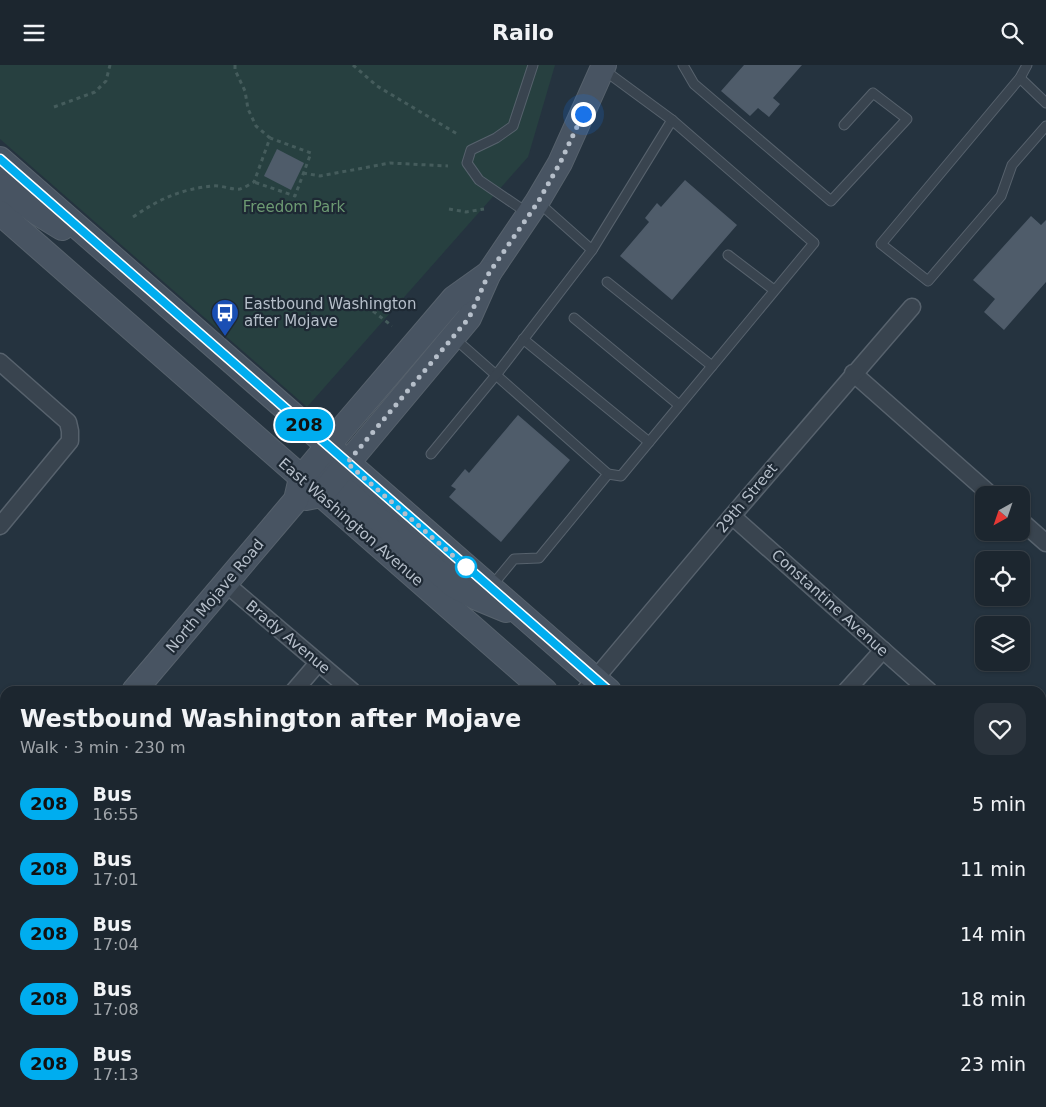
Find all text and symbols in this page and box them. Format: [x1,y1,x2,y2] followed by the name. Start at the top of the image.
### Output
[20,19,48,47] icon: menu
[998,19,1026,47] icon: search
[492,20,554,45] text: Railo
[571,102,596,127] your location
[243,198,345,216] park label: Freedom Park
[244,295,417,330] place label: Eastbound Washington after Mojave
[210,298,240,337] bus stop icon: Eastbound Washington after Mojave
[275,409,333,441] line badge: 208
[285,414,323,435] text: 208
[275,454,427,590] street label: East Washington Avenue
[713,460,781,536] street label: 29th Street
[975,486,1030,541] north arrow
[975,486,1030,671] map controls
[162,536,268,656] street label: North Mojave Road
[768,546,892,660] street label: Constantine Avenue
[975,551,1030,606] button: locate
[455,556,477,578] unlabelled marker
[242,597,334,677] street label: Brady Avenue
[975,616,1030,671] button: layers
[974,703,1026,755] button: heart
[20,705,521,733] text: Westbound Washington after Mojave
[20,738,185,757] text: Walk · 3 min · 230 m
[93,783,132,805] text: Bus
[30,793,68,814] text: 208
[972,793,1026,815] text: 5 min
[93,805,139,824] text: 16:55
[93,848,132,870] text: Bus
[30,858,68,879] text: 208
[960,858,1026,880] text: 11 min
[93,870,139,889] text: 17:01
[93,913,132,935] text: Bus
[30,923,68,944] text: 208
[960,923,1026,945] text: 14 min
[93,935,139,954] text: 17:04
[93,978,132,1000] text: Bus
[30,988,68,1009] text: 208
[960,988,1026,1010] text: 18 min
[93,1000,139,1019] text: 17:08
[93,1043,132,1065] text: Bus
[30,1053,68,1074] text: 208
[960,1053,1026,1075] text: 23 min
[93,1065,139,1084] text: 17:13

